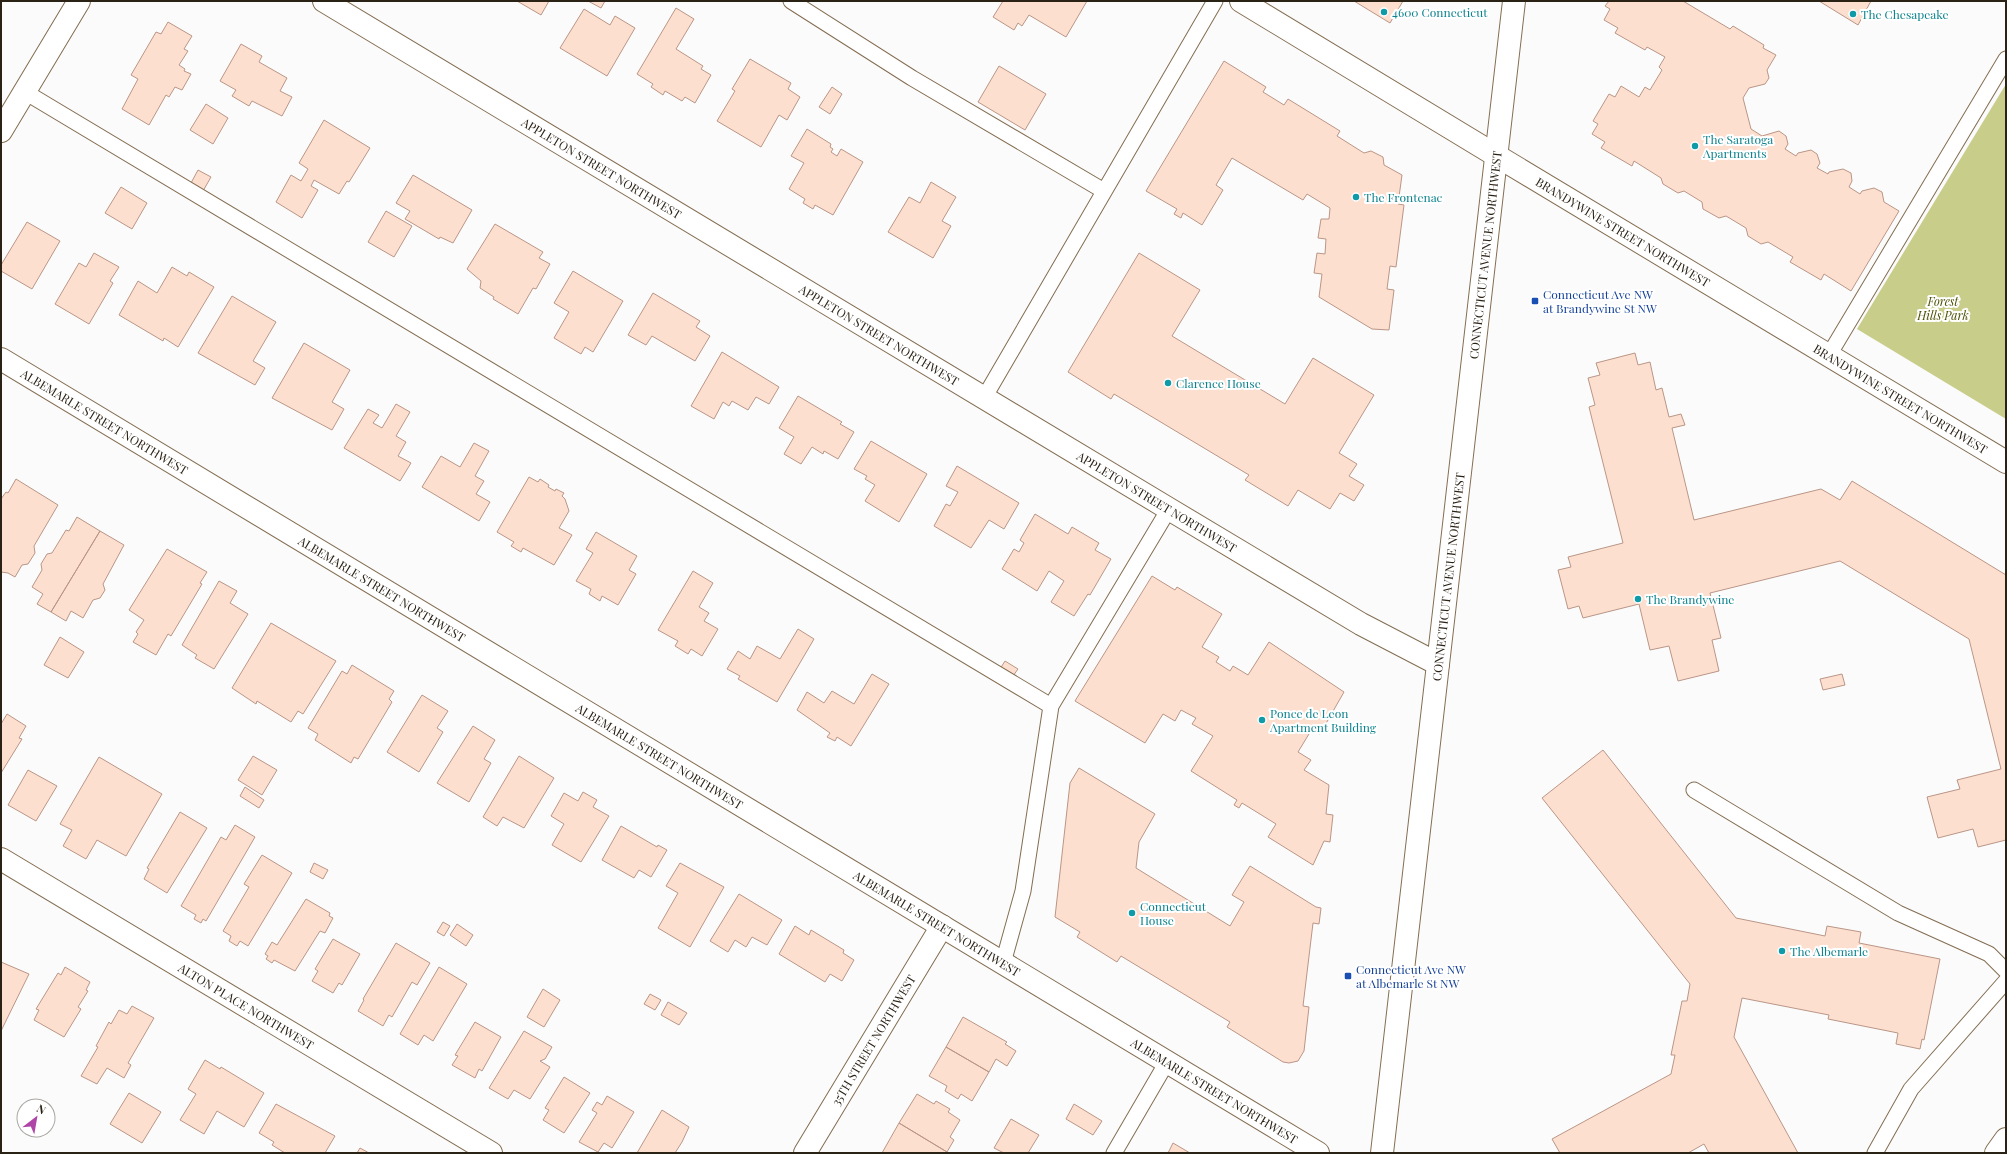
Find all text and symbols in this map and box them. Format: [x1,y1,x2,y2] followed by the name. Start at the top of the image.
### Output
[1392,4,1488,20] place label: 4600 Connecticut
[1861,6,1949,22] place label: The Chesapeake
[1379,7,1389,17] marker: 4600 Connecticut
[1848,9,1858,19] marker: The Chesapeake
[518,113,685,222] street label: APPLETON STREET NORTHWEST
[1702,131,1773,161] place label: The Saratoga Apartments
[1690,141,1700,151] marker: The Saratoga Apartments
[1465,149,1505,360] street label: CONNECTICUT AVENUE NORTHWEST
[1533,173,1713,290] street label: BRANDYWINE STREET NORTHWEST
[1364,189,1443,205] place label: The Frontenac
[1351,192,1361,202] marker: The Frontenac
[796,280,963,389] street label: APPLETON STREET NORTHWEST
[1543,286,1657,316] place label: Connecticut Ave NW at Brandywine St NW
[1916,293,1969,323] park label: Forest Hills Park
[1530,296,1540,306] marker: Connecticut Ave NW at Brandywine St NW
[1811,340,1991,457] street label: BRANDYWINE STREET NORTHWEST
[17,365,191,478] street label: ALBEMARLE STREET NORTHWEST
[1176,375,1261,391] place label: Clarence House
[1163,378,1173,388] marker: Clarence House
[1073,447,1240,556] street label: APPLETON STREET NORTHWEST
[1428,471,1468,682] street label: CONNECTICUT AVENUE NORTHWEST
[295,532,469,645] street label: ALBEMARLE STREET NORTHWEST
[1646,591,1734,607] place label: The Brandywine
[1633,594,1643,604] marker: The Brandywine
[572,699,746,813] street label: ALBEMARLE STREET NORTHWEST
[1269,705,1377,735] place label: Ponce de Leon Apartment Building
[1257,715,1267,725] marker: Ponce de Leon Apartment Building
[850,866,1024,980] street label: ALBEMARLE STREET NORTHWEST
[1140,898,1207,928] place label: Connecticut House
[1127,908,1137,918] marker: Connecticut House
[1790,943,1868,959] place label: The Albemarle
[1777,946,1787,956] marker: The Albemarle
[175,959,317,1053] street label: ALTON PLACE NORTHWEST
[1356,961,1466,991] place label: Connecticut Ave NW at Albemarle St NW
[828,971,919,1108] street label: 35TH STREET NORTHWEST
[1343,971,1353,981] marker: Connecticut Ave NW at Albemarle St NW
[1127,1034,1301,1147] street label: ALBEMARLE STREET NORTHWEST
[16,1098,56,1138] north arrow
[34,1101,49,1118] text: N

